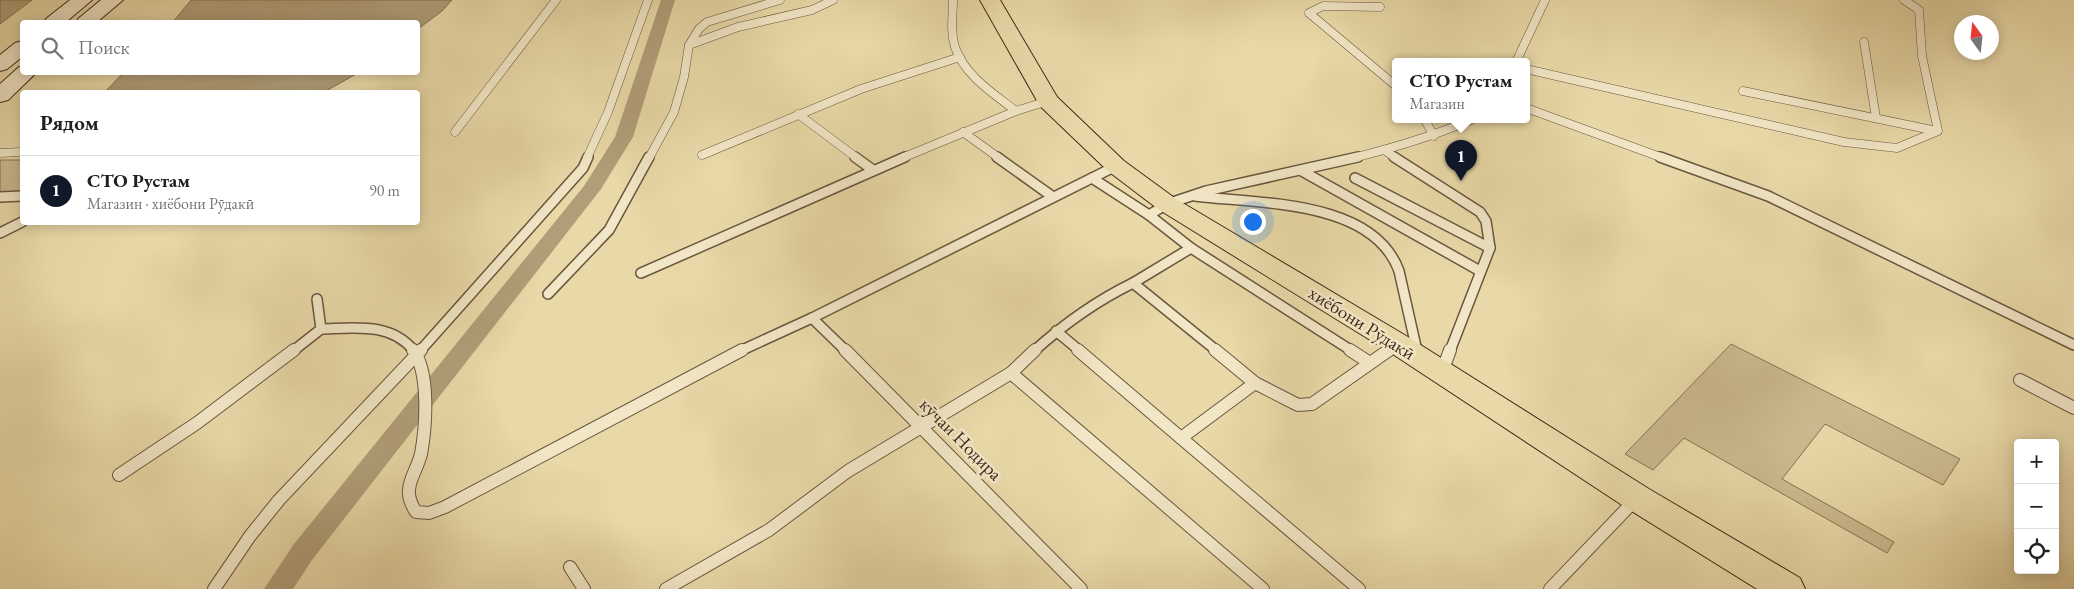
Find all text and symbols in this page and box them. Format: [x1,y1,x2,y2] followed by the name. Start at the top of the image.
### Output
[1954,15,1999,60] north arrow
[20,20,420,75] search box
[38,34,66,62] icon: search
[78,35,130,60] text: Поиск
[1392,58,1530,123] popup
[1409,68,1513,93] text: СТО Рустам
[1409,93,1465,114] text: Магазин
[40,109,99,136] text: Рядом
[1445,140,1477,181] pin: 1
[87,168,190,193] text: СТО Рустам
[52,180,60,201] text: 1
[369,180,400,201] text: 90 m
[87,193,254,214] text: Магазин · хиёбони Рӯдакӣ
[1240,209,1266,235] your location
[1304,280,1420,366] street label: хиёбони Рӯдакӣ
[914,392,1008,486] street label: кӯчаи Нодира
[2014,439,2059,574] map controls
[2014,439,2059,484] button: +
[2014,484,2059,529] button: −
[2014,529,2059,574] button: locate

